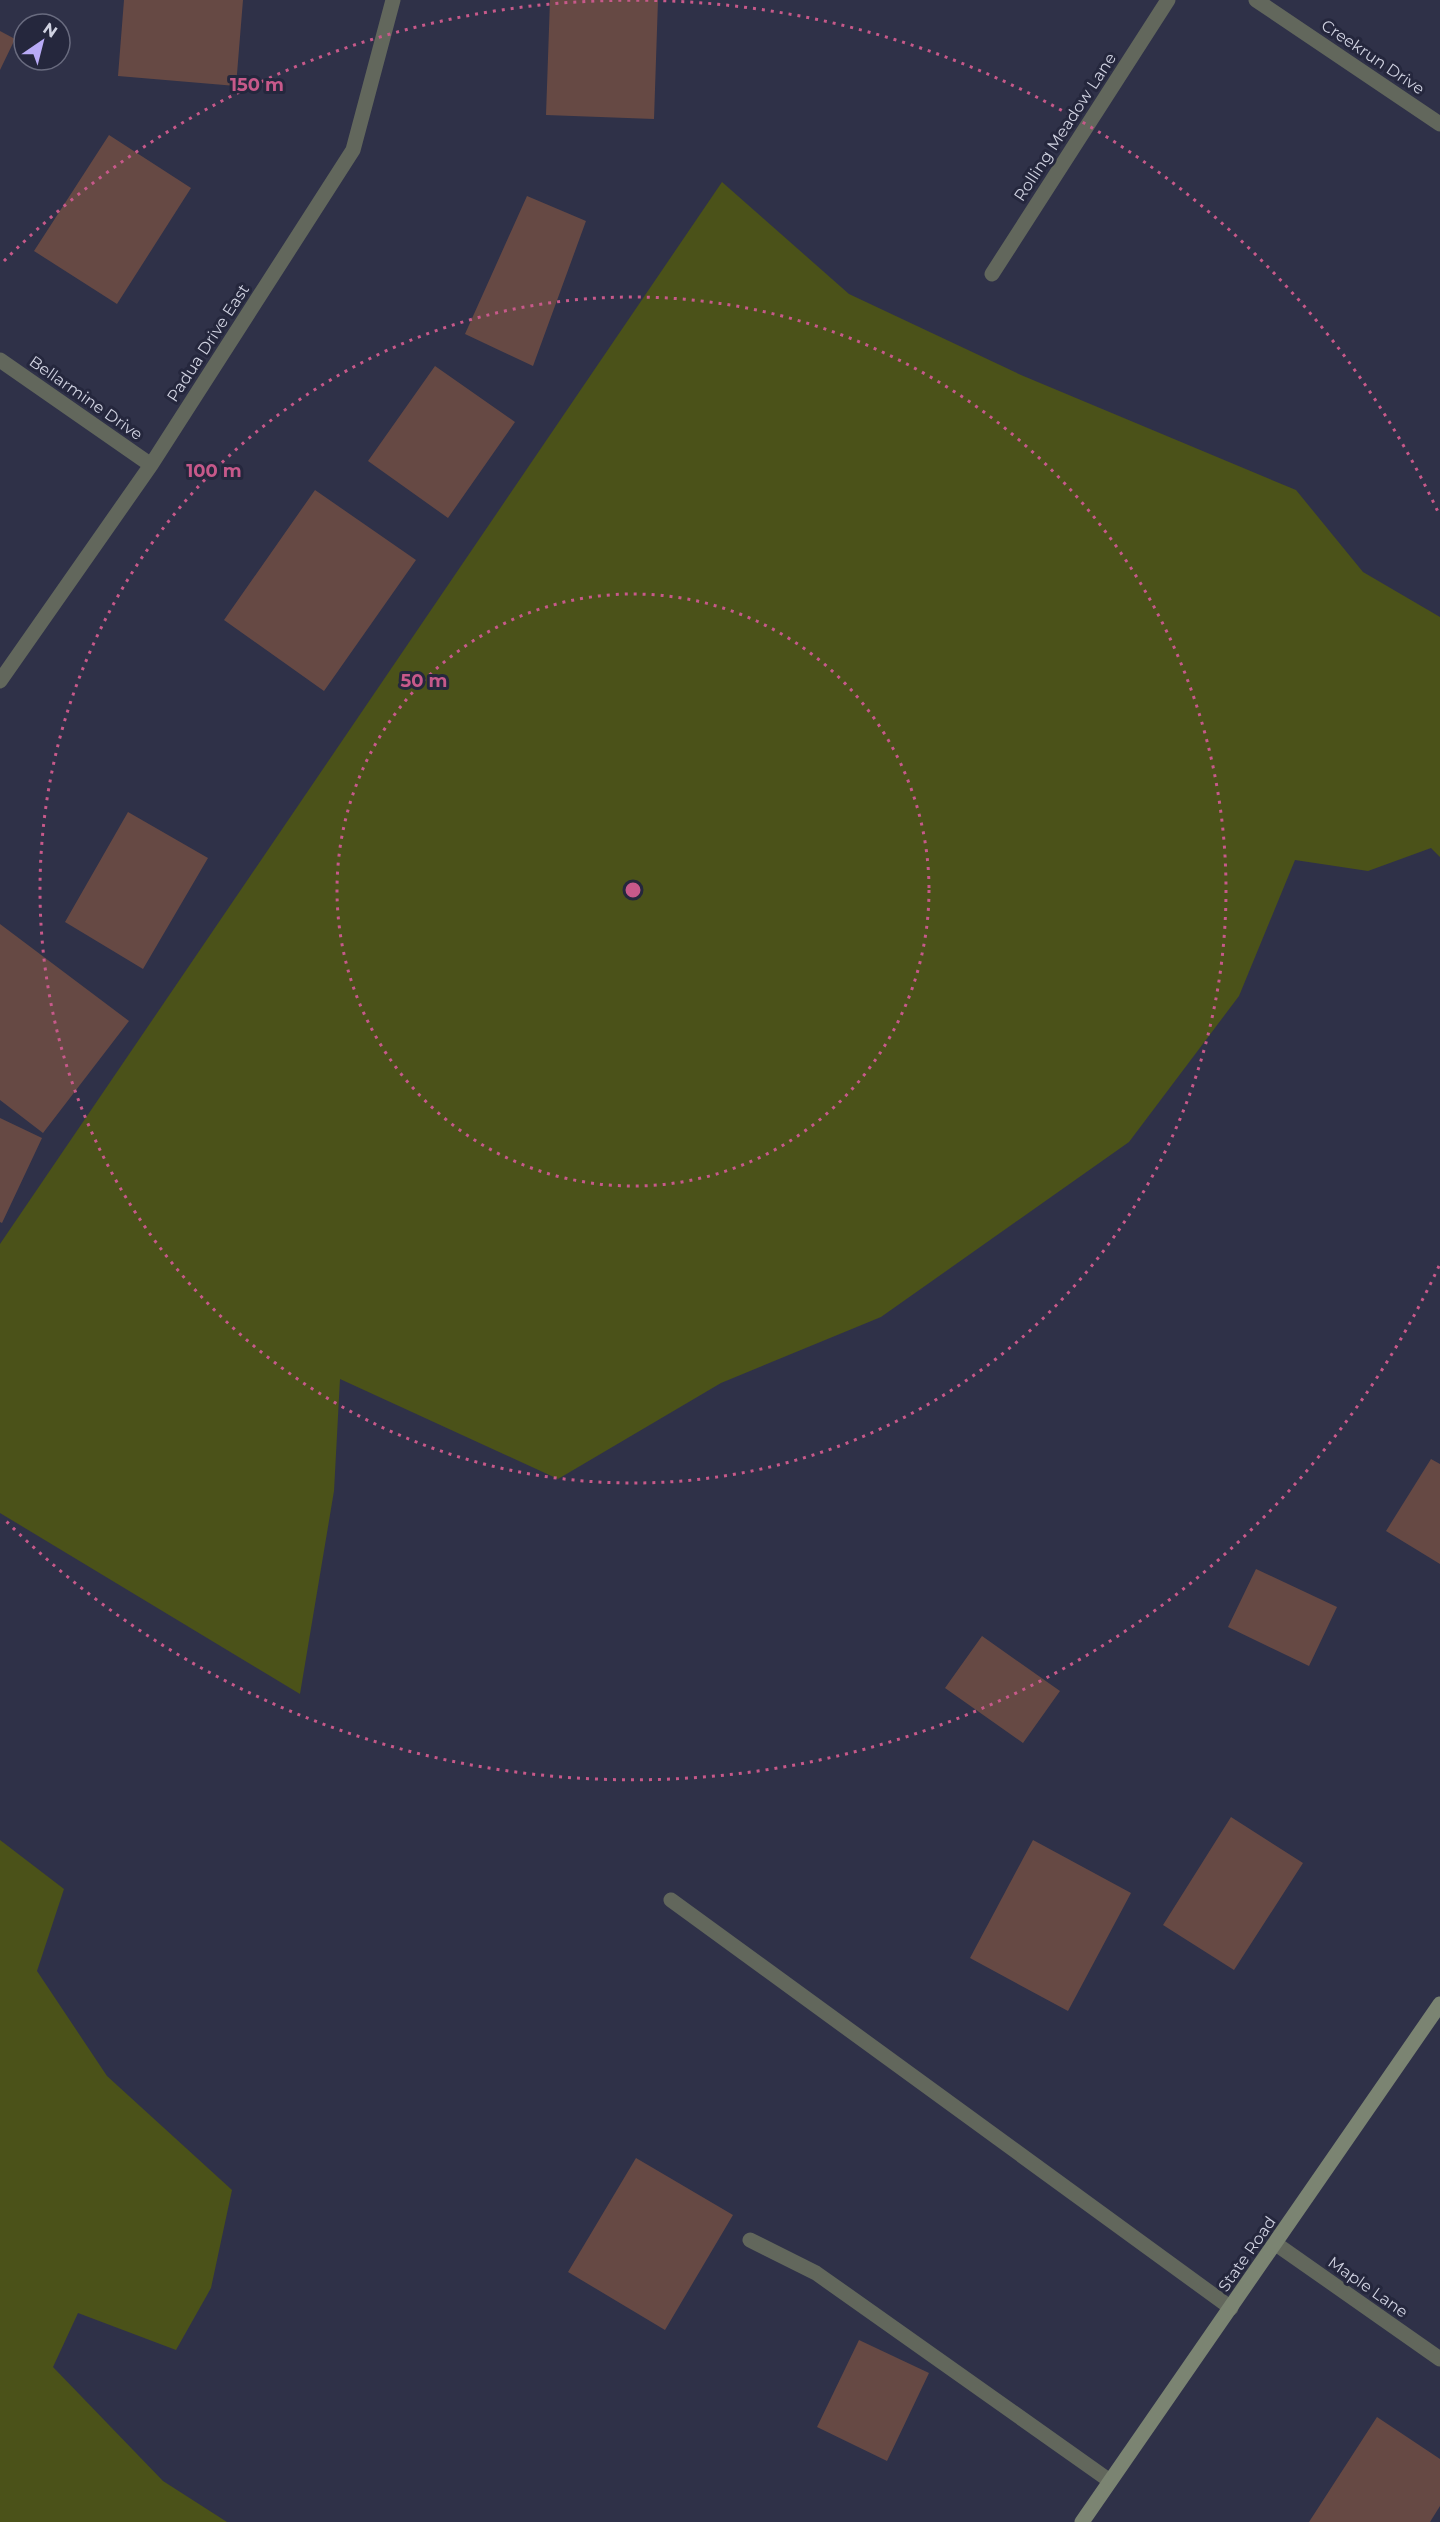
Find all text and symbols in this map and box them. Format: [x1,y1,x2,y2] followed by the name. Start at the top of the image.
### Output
[12,12,72,72] north arrow
[1318,15,1428,99] street label: Creekrun Drive
[40,19,61,42] text: N
[1010,49,1120,205] street label: Rolling Meadow Lane
[230,74,284,96] text: 150 m
[163,280,253,405] street label: Padua Drive East
[26,352,146,444] street label: Bellarmine Drive
[186,460,242,482] text: 100 m
[401,670,447,692] text: 50 m
[623,880,643,900] centre of rings
[1214,2213,1280,2295] street label: State Road
[1324,2253,1412,2321] street label: Maple Lane

